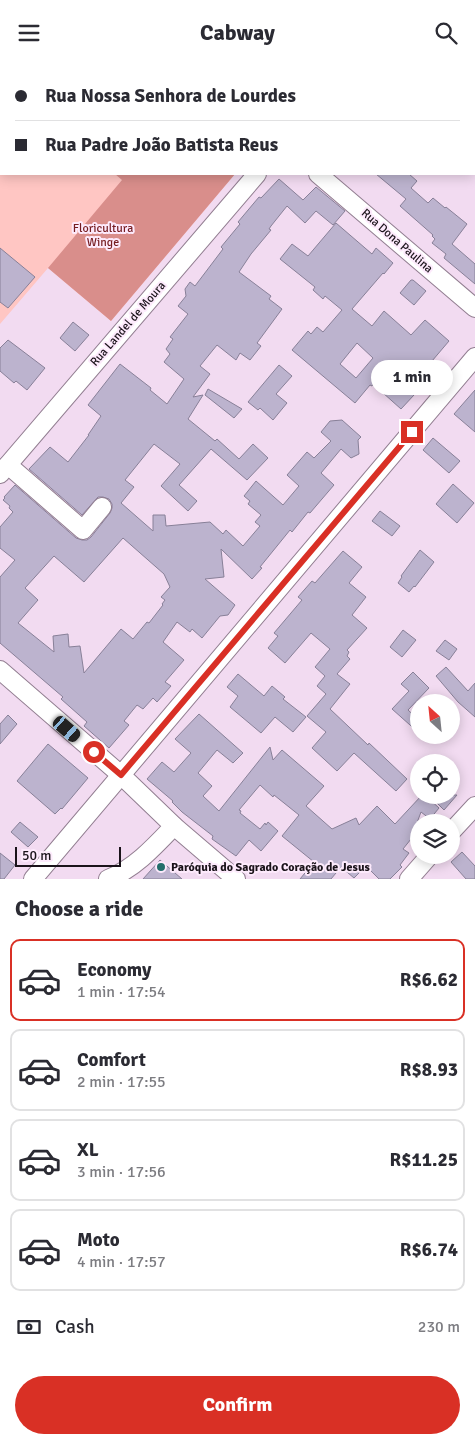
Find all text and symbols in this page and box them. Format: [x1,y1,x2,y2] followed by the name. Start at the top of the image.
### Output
[15,19,43,47] icon: menu
[200,19,275,46] text: Cabway
[432,19,460,47] icon: search
[45,84,296,108] text: Rua Nossa Senhora de Lourdes
[45,133,278,157] text: Rua Padre João Batista Reus
[358,206,436,276] street label: Rua Dona Paulina
[73,221,133,250] park label: Floricultura Winge
[87,279,169,369] street label: Rua Landel de Moura
[371,359,453,395] callout: 1 min
[393,367,431,387] text: 1 min
[401,421,423,443] route end
[410,694,460,744] north arrow
[410,694,460,864] map controls
[50,713,83,745] car
[83,741,105,763] route start
[410,754,460,804] button: locate
[410,814,460,864] button: layers
[15,844,121,867] scale bar
[22,847,51,864] text: 50 m
[171,860,370,875] place label: Paróquia do Sagrado Coração de Jesus
[155,861,167,873] marker: Paróquia do Sagrado Coração de Jesus
[15,895,143,922] text: Choose a ride
[17,958,62,1003] icon: car
[77,958,151,982] text: Economy
[400,968,458,992] text: R$6.62
[77,982,166,1002] text: 1 min · 17:54
[17,1048,62,1093] icon: car
[77,1048,146,1072] text: Comfort
[400,1058,458,1082] text: R$8.93
[77,1072,166,1092] text: 2 min · 17:55
[17,1138,62,1183] icon: car
[77,1138,99,1162] text: XL
[390,1148,458,1172] text: R$11.25
[77,1162,166,1182] text: 3 min · 17:56
[17,1228,62,1273] icon: car
[77,1228,120,1252] text: Moto
[400,1238,458,1262] text: R$6.74
[77,1252,166,1272] text: 4 min · 17:57
[15,1313,43,1341] icon: cash
[55,1315,95,1339] text: Cash
[418,1317,460,1337] text: 230 m
[15,1376,460,1434] button: Confirm

